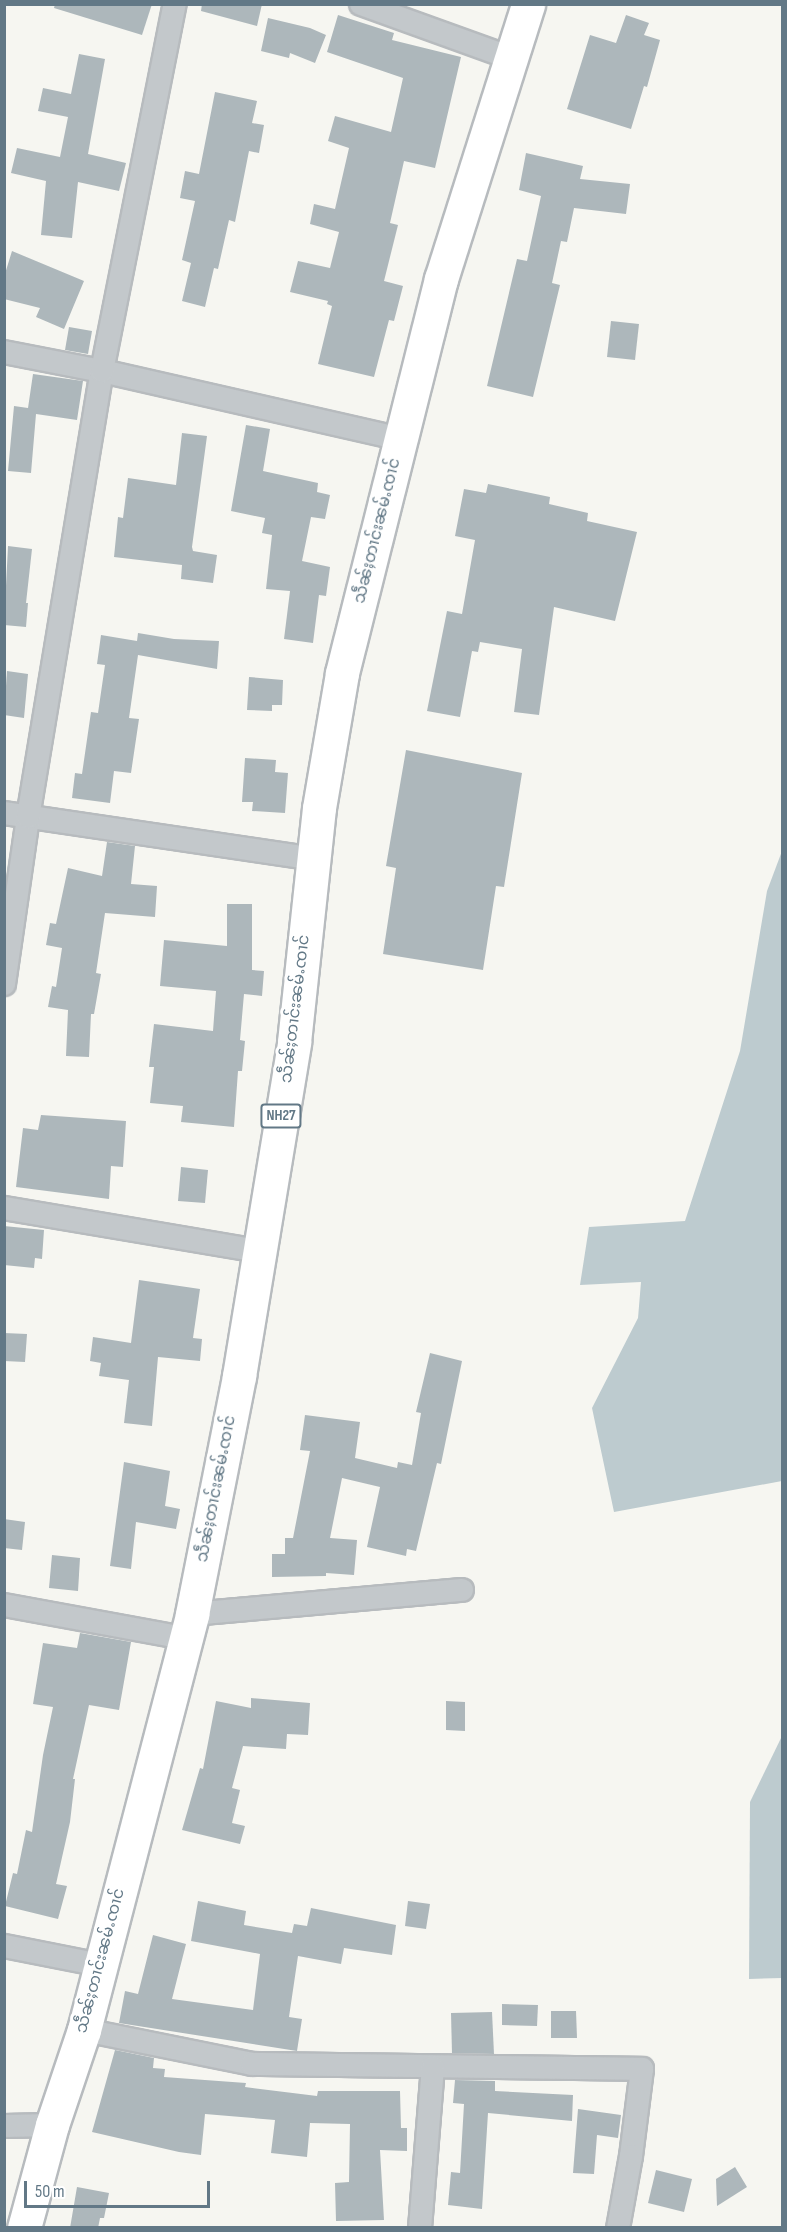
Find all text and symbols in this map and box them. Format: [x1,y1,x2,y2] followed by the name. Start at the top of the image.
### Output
[351,456,405,606] street label: သဵၼ်ႈတၢင်းၼမ်ႉၸၢင်
[277,934,315,1084] street label: သဵၼ်ႈတၢင်းၼမ်ႉၸၢင်
[260,1104,302,1128] road number: NH27
[193,1414,241,1564] street label: သဵၼ်ႈတၢင်းၼမ်ႉၸၢင်
[72,1886,130,2036] street label: သဵၼ်ႈတၢင်းၼမ်ႉၸၢင်
[27,2169,213,2207] scale bar
[35,2181,65,2202] text: 50 m

